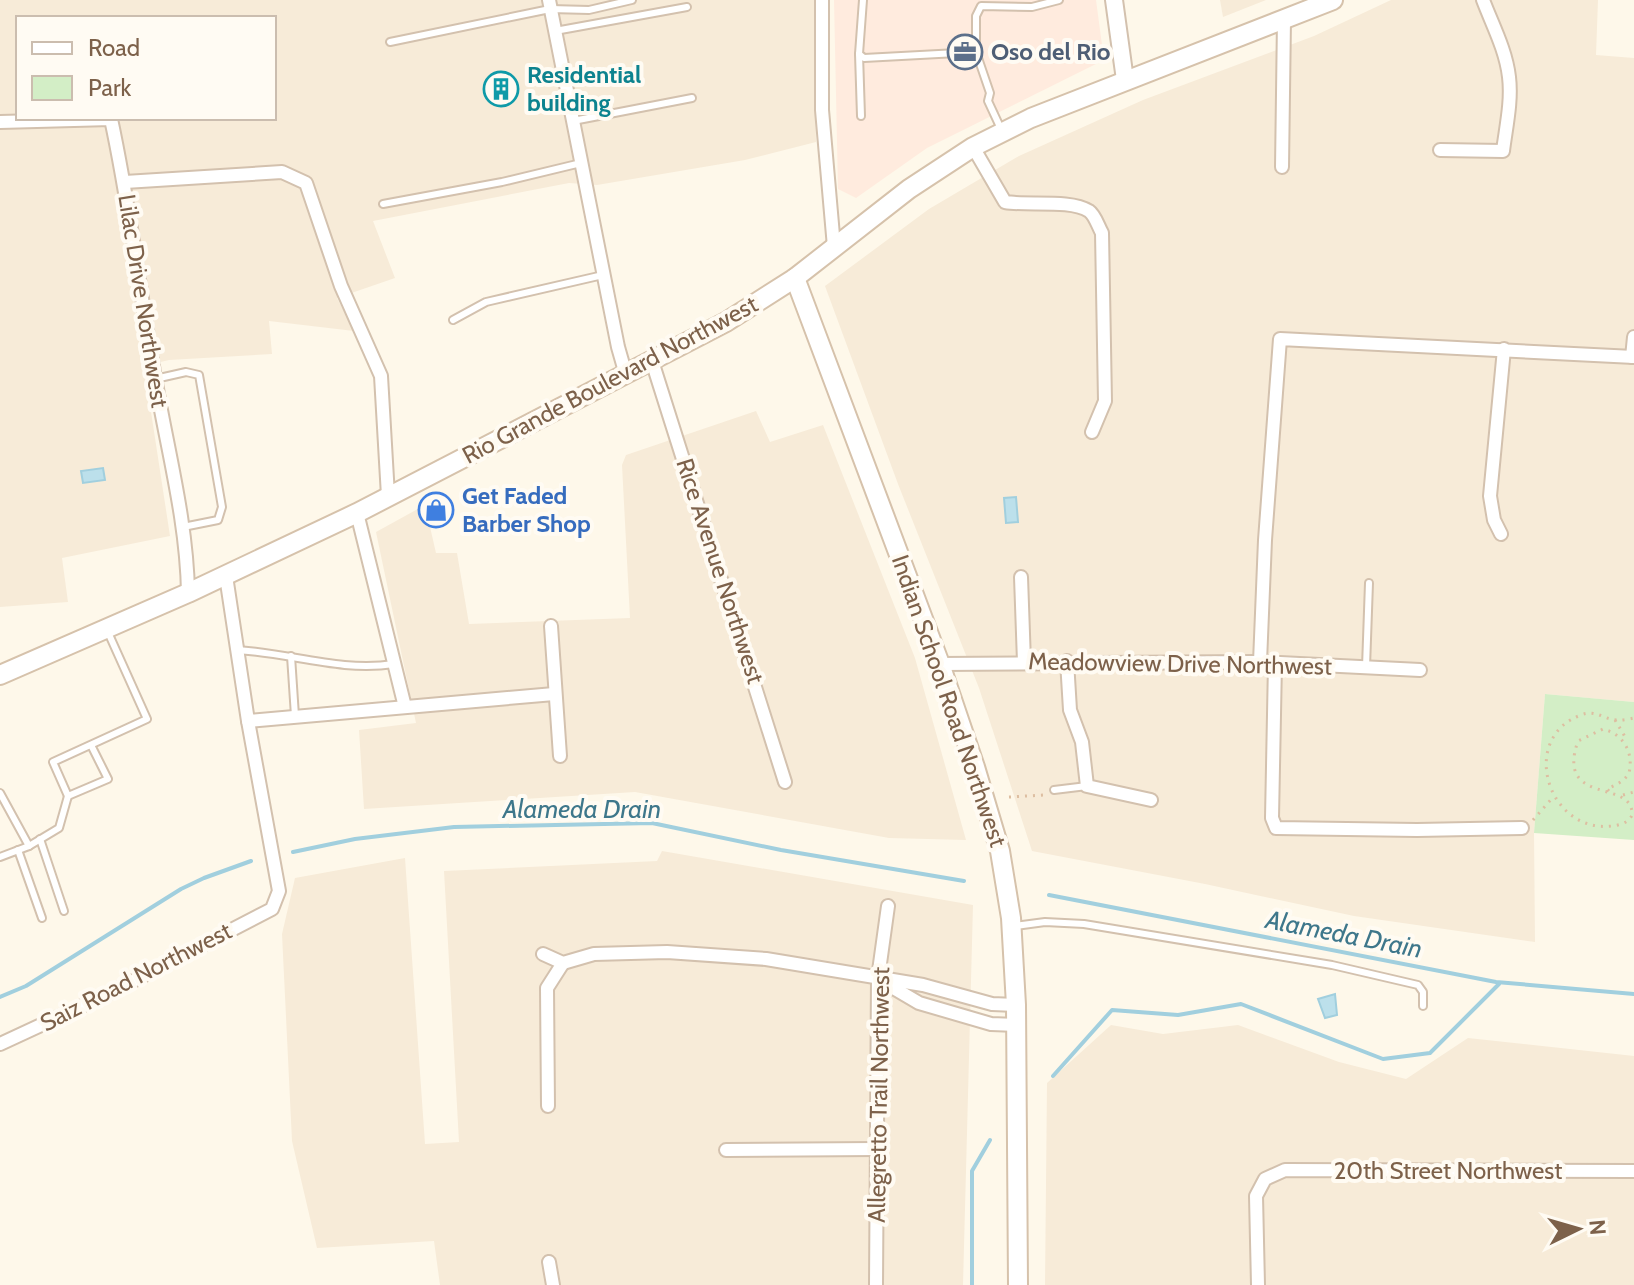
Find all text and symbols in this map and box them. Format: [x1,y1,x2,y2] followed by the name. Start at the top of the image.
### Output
[16,16,276,120] legend
[88,33,140,62] text: Road
[946,33,984,71] office icon: Oso del Rio
[991,37,1111,66] place label: Oso del Rio
[527,60,641,117] place label: Residential building
[482,70,520,108] building icon: Residential building
[88,73,131,102] text: Park
[112,192,175,410] street label: Lilac Drive Northwest
[457,289,762,470] street label: Rio Grande Boulevard Northwest
[670,455,771,687] street label: Rice Avenue Northwest
[462,481,591,538] place label: Get Faded Barber Shop
[417,491,455,529] shop icon: Get Faded Barber Shop
[886,551,1013,851] street label: Indian School Road Northwest
[1028,646,1332,681] street label: Meadowview Drive Northwest
[502,793,661,825] water label: Alameda Drain
[1262,903,1425,965] water label: Alameda Drain
[35,916,236,1037] street label: Saiz Road Northwest
[862,967,895,1223] street label: Allegretto Trail Northwest
[1334,1156,1562,1185] street label: 20th Street Northwest
[1538,1189,1618,1269] north arrow
[1583,1218,1612,1236] text: N

